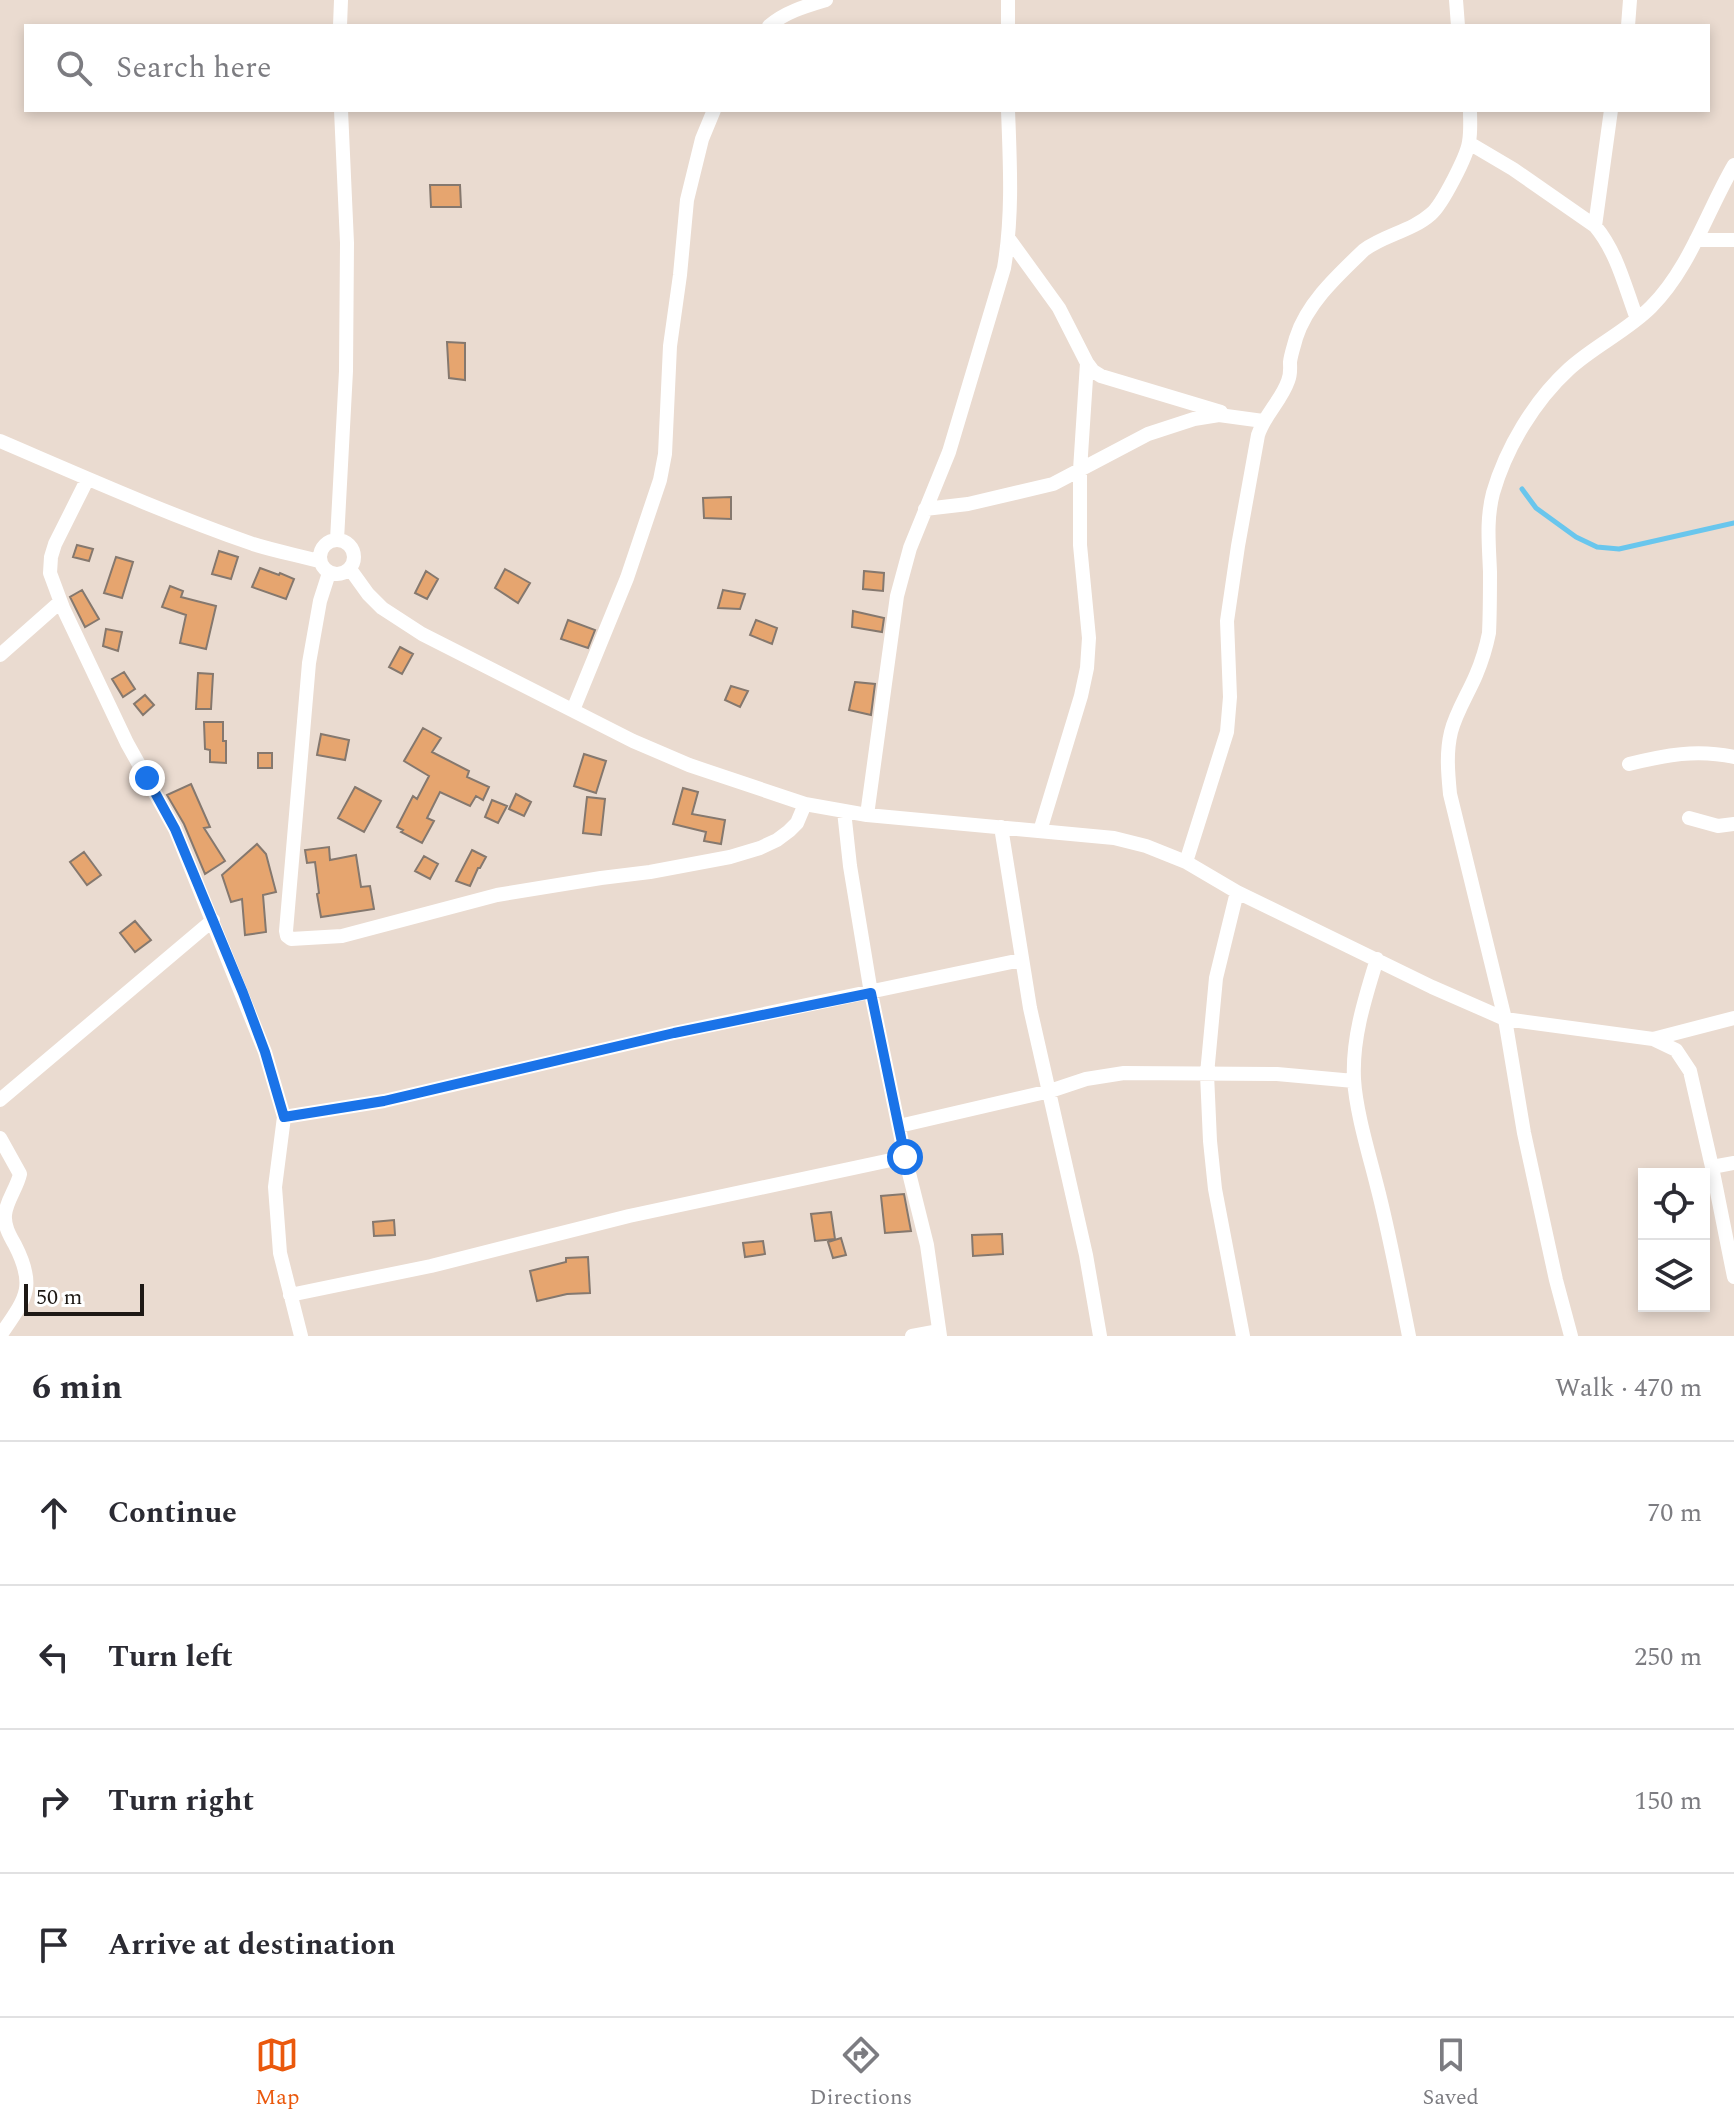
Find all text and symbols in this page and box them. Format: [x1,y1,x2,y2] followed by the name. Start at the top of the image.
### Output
[24,24,1710,112] search box
[116,45,272,91] text: Search here
[52,46,96,90] icon: search
[129,760,165,796] route end
[887,1139,923,1175] route start
[1638,1168,1710,1312] map controls
[1638,1168,1710,1240] button: locate
[1638,1240,1710,1312] button: layers
[24,1280,144,1316] scale bar
[36,1281,82,1314] text: 50 m
[32,1362,122,1414] text: 6 min
[1555,1368,1702,1408] text: Walk · 470 m
[108,1490,237,1536] text: Continue
[32,1491,76,1535] icon: ahead
[1647,1493,1702,1533] text: 70 m
[108,1634,233,1680] text: Turn left
[32,1635,76,1679] icon: left
[1634,1637,1702,1677] text: 250 m
[108,1778,254,1824] text: Turn right
[32,1779,76,1823] icon: right
[1634,1781,1702,1821] text: 150 m
[108,1922,395,1968] text: Arrive at destination
[32,1923,76,1967] icon: arrive
[255,2033,299,2114] tab: Map
[810,2033,912,2114] tab: Directions
[1422,2033,1479,2114] tab: Saved

